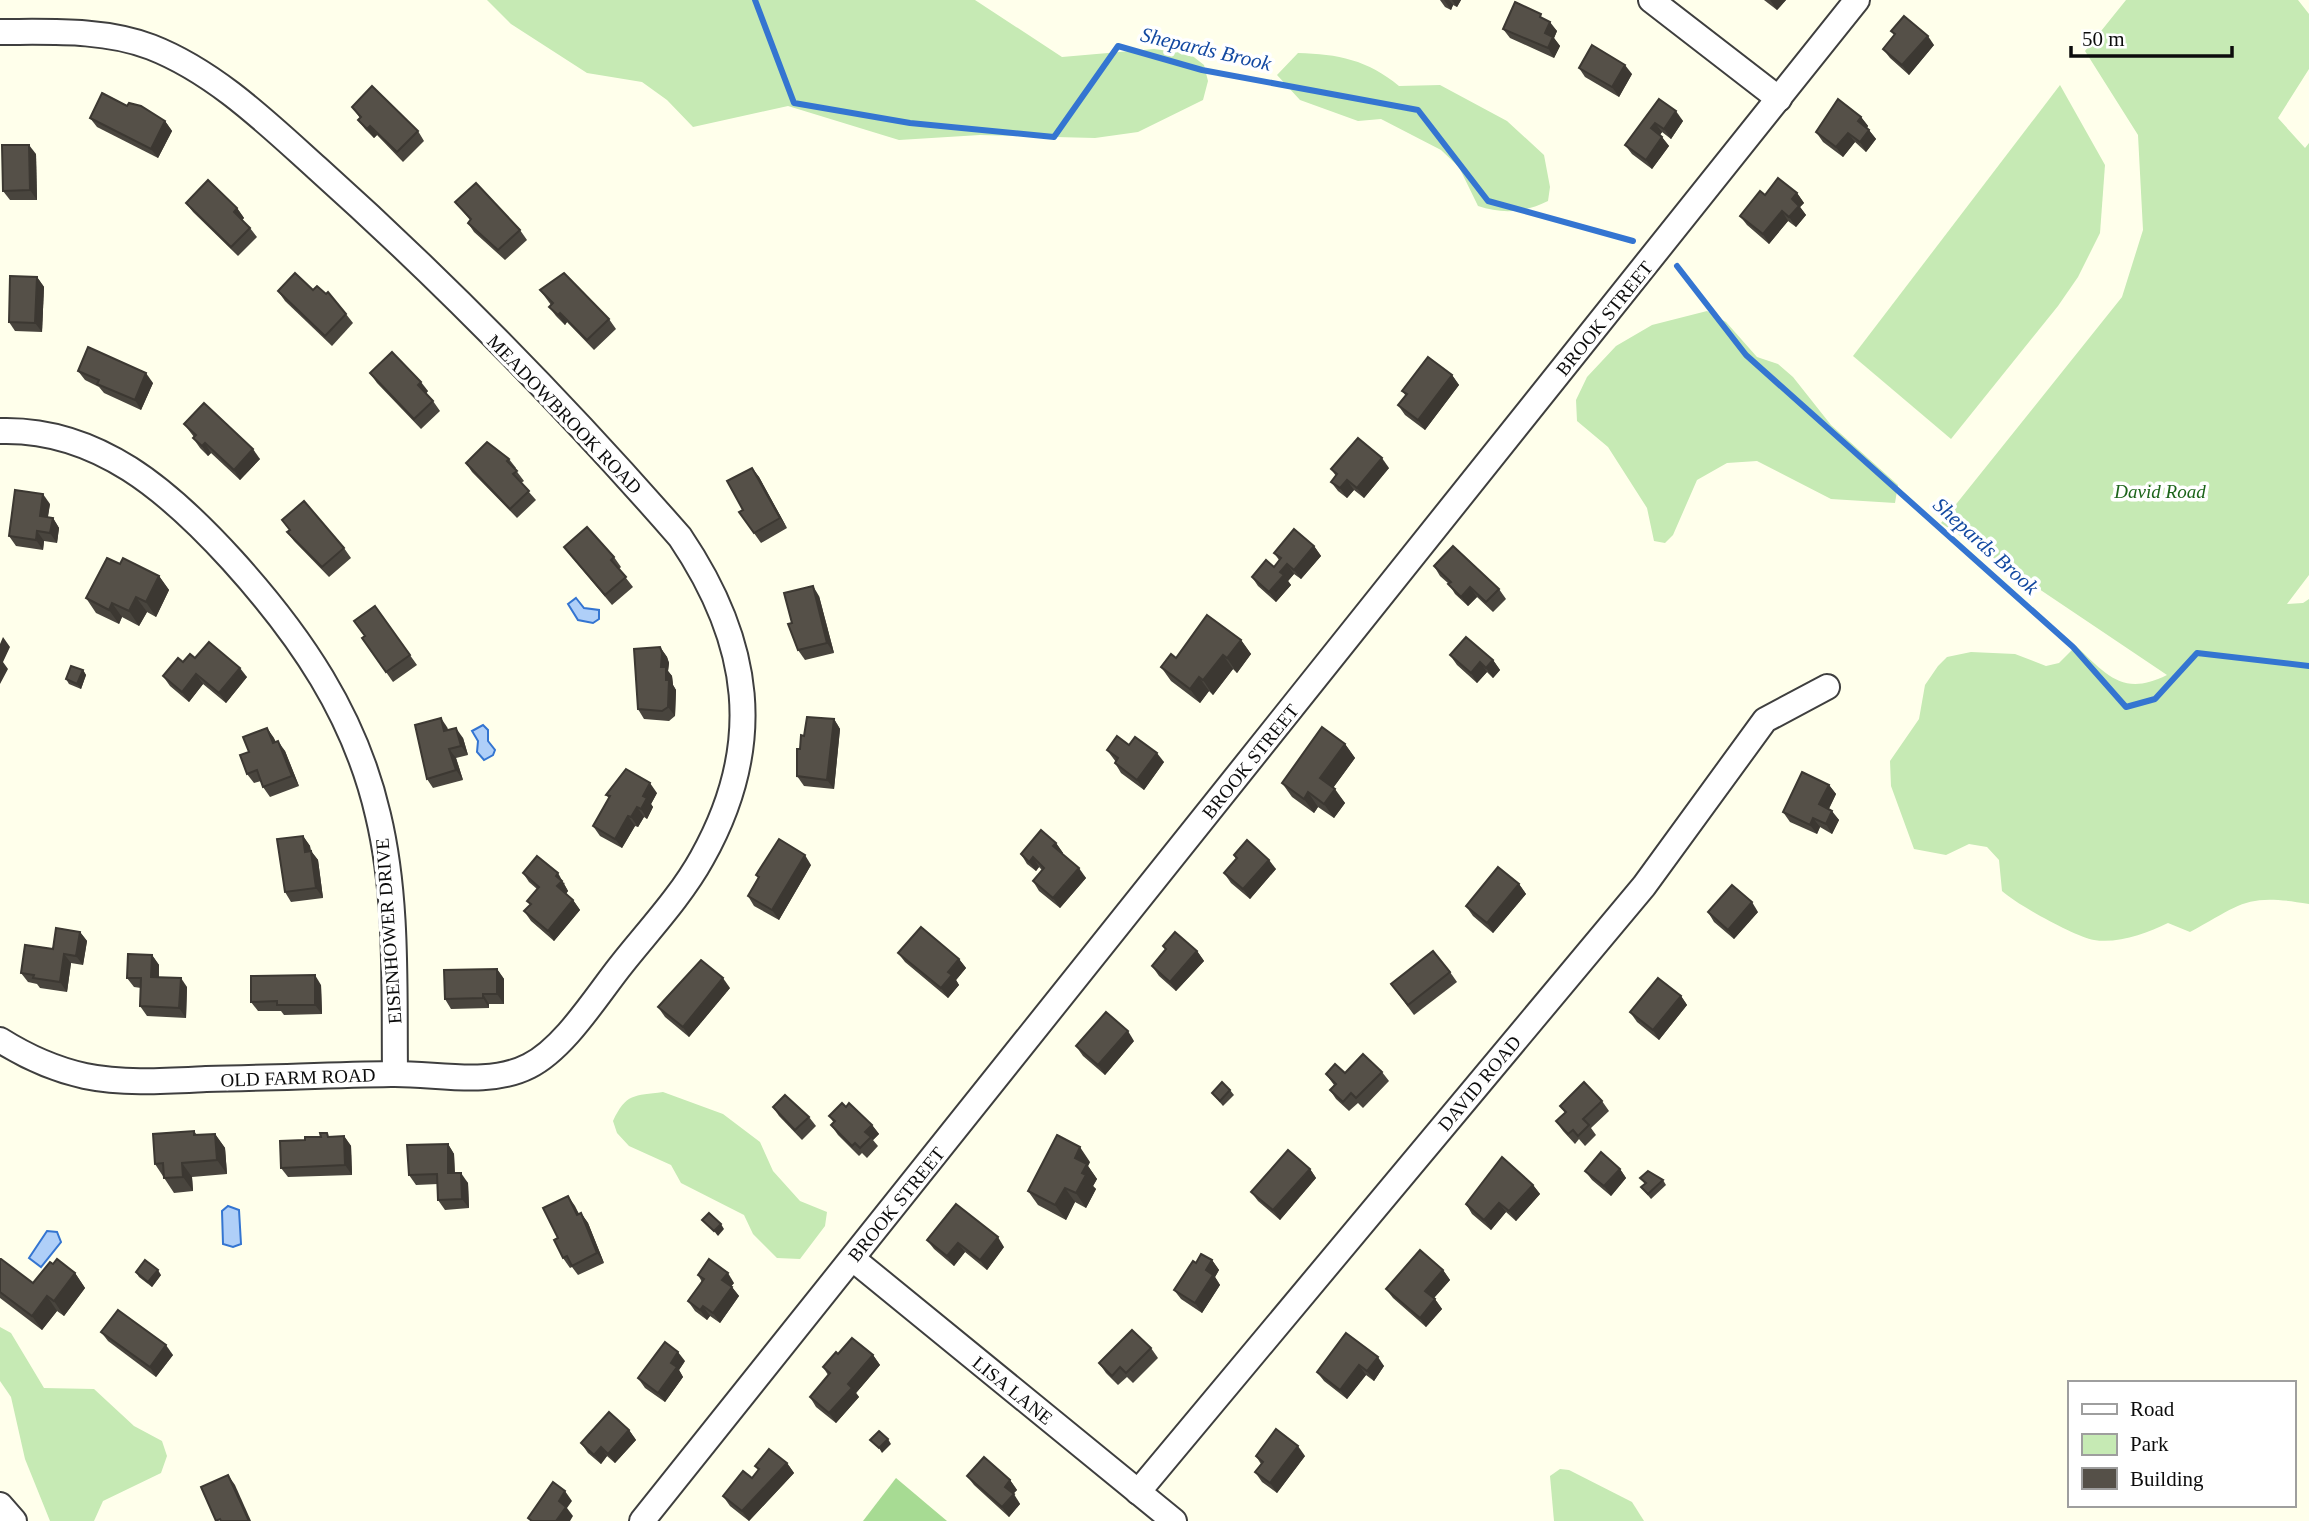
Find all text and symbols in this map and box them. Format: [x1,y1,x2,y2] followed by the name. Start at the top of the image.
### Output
[2071,14,2232,58] scale bar
[1138,22,1274,76] water label: Shepards Brook
[2082,27,2125,51] text: 50 m
[1552,257,1657,380] street label: BROOK STREET
[483,331,646,498] street label: MEADOWBROOK ROAD
[2113,481,2206,502] park label: David Road
[1928,493,2044,600] water label: Shepards Brook
[1198,700,1303,823] street label: BROOK STREET
[372,837,405,1025] street label: EISENHOWER DRIVE
[1434,1032,1525,1135] street label: DAVID ROAD
[220,1064,376,1091] street label: OLD FARM ROAD
[844,1143,949,1266] street label: BROOK STREET
[969,1352,1057,1429] street label: LISA LANE
[2068,1381,2295,1507] legend
[2130,1397,2175,1421] text: Road
[2130,1432,2169,1456] text: Park
[2130,1467,2204,1491] text: Building

